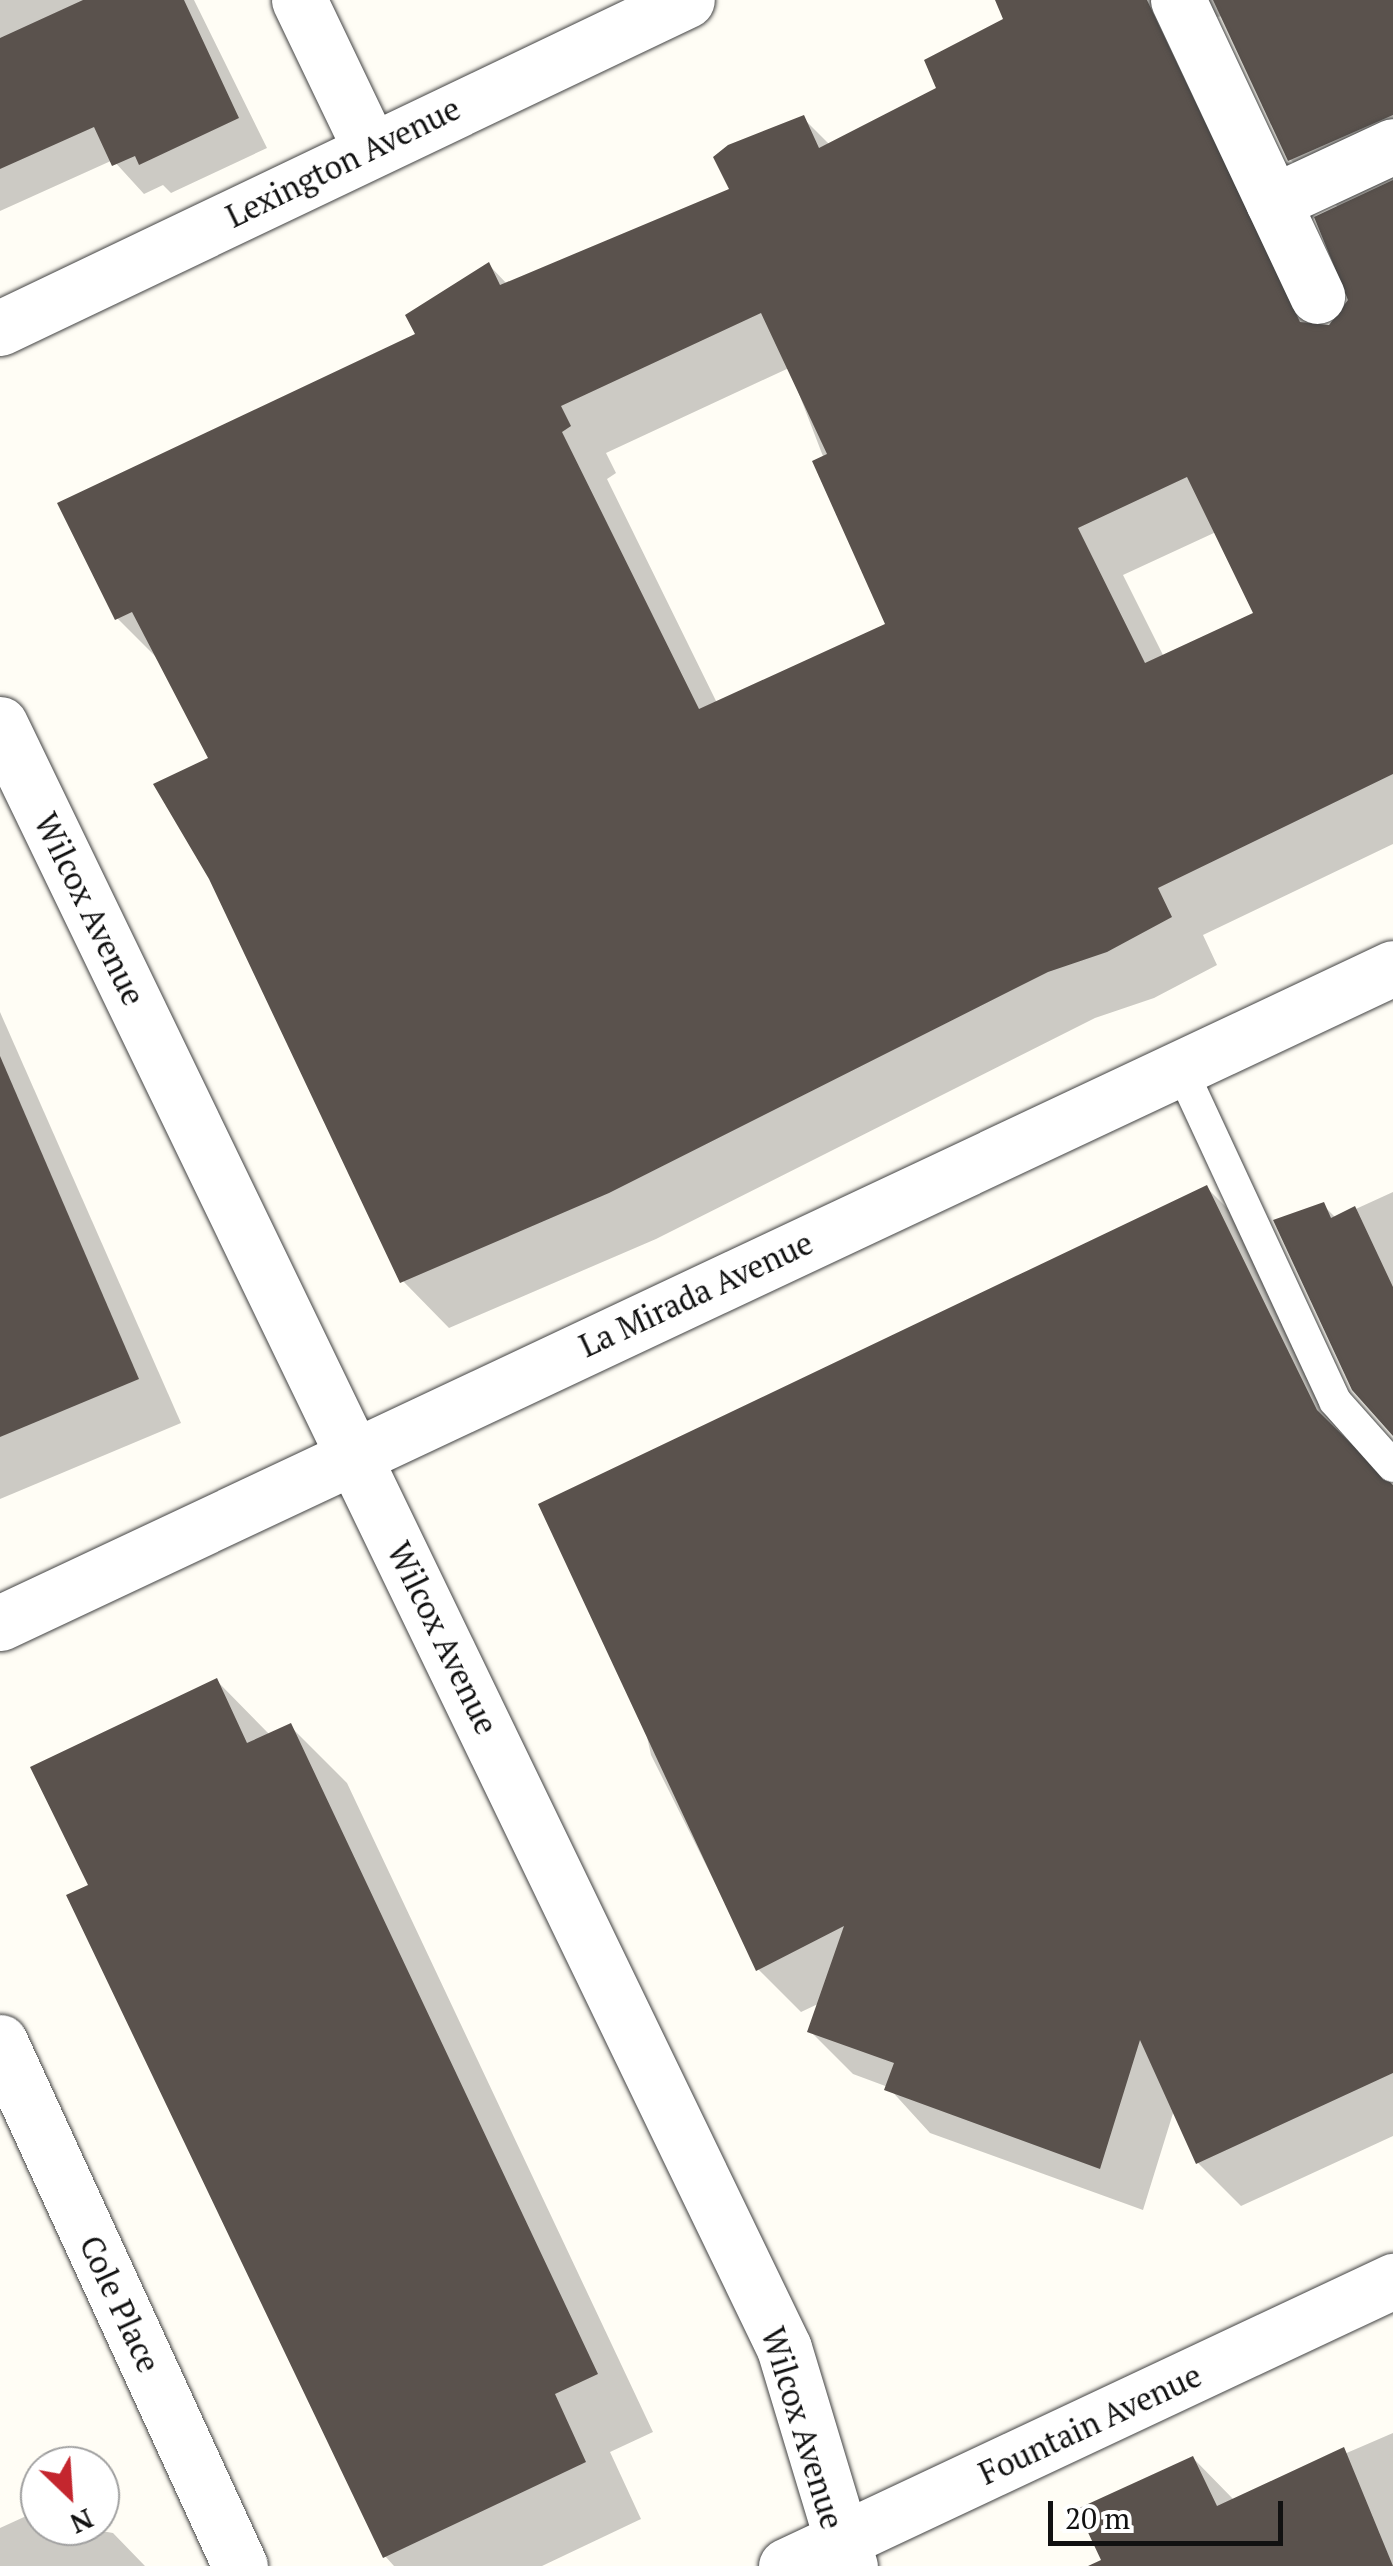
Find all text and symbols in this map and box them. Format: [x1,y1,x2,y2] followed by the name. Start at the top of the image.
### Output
[219,89,467,235] street label: Lexington Avenue
[27,806,153,1012] street label: Wilcox Avenue
[573,1223,819,1365] street label: La Mirada Avenue
[380,1535,506,1741] street label: Wilcox Avenue
[72,2230,168,2378] street label: Cole Place
[754,2322,852,2534] street label: Wilcox Avenue
[972,2356,1208,2492] street label: Fountain Avenue
[20,2446,120,2546] north arrow
[1053,2481,1288,2543] scale bar
[1065,2498,1130,2538] text: 20 m
[65,2501,99,2543] text: N

